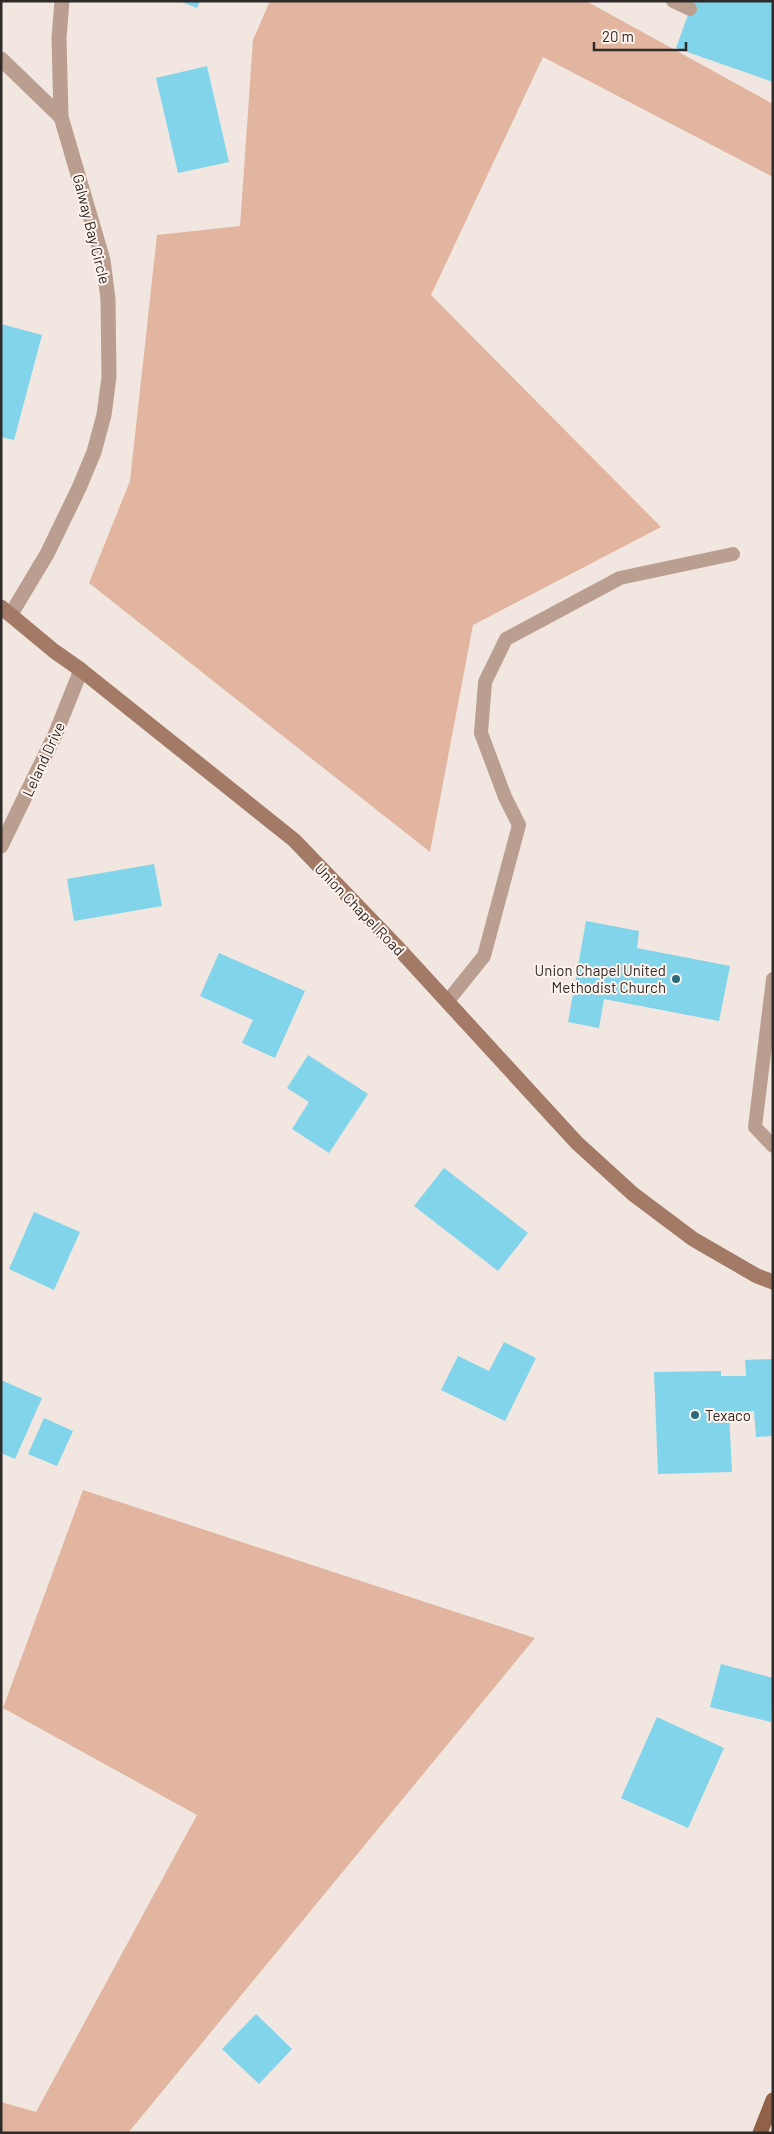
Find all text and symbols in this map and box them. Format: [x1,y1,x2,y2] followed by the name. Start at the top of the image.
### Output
[594,20,686,52] scale bar
[602,27,634,45] text: 20 m
[70,172,114,286] street label: Galway Bay Circle
[18,719,68,799] street label: Leland Drive
[311,859,409,959] street label: Union Chapel Road
[535,961,666,996] place label: Union Chapel United Methodist Church
[670,973,682,985] marker: Union Chapel United Methodist Church
[705,1406,751,1424] place label: Texaco
[689,1409,701,1421] marker: Texaco

